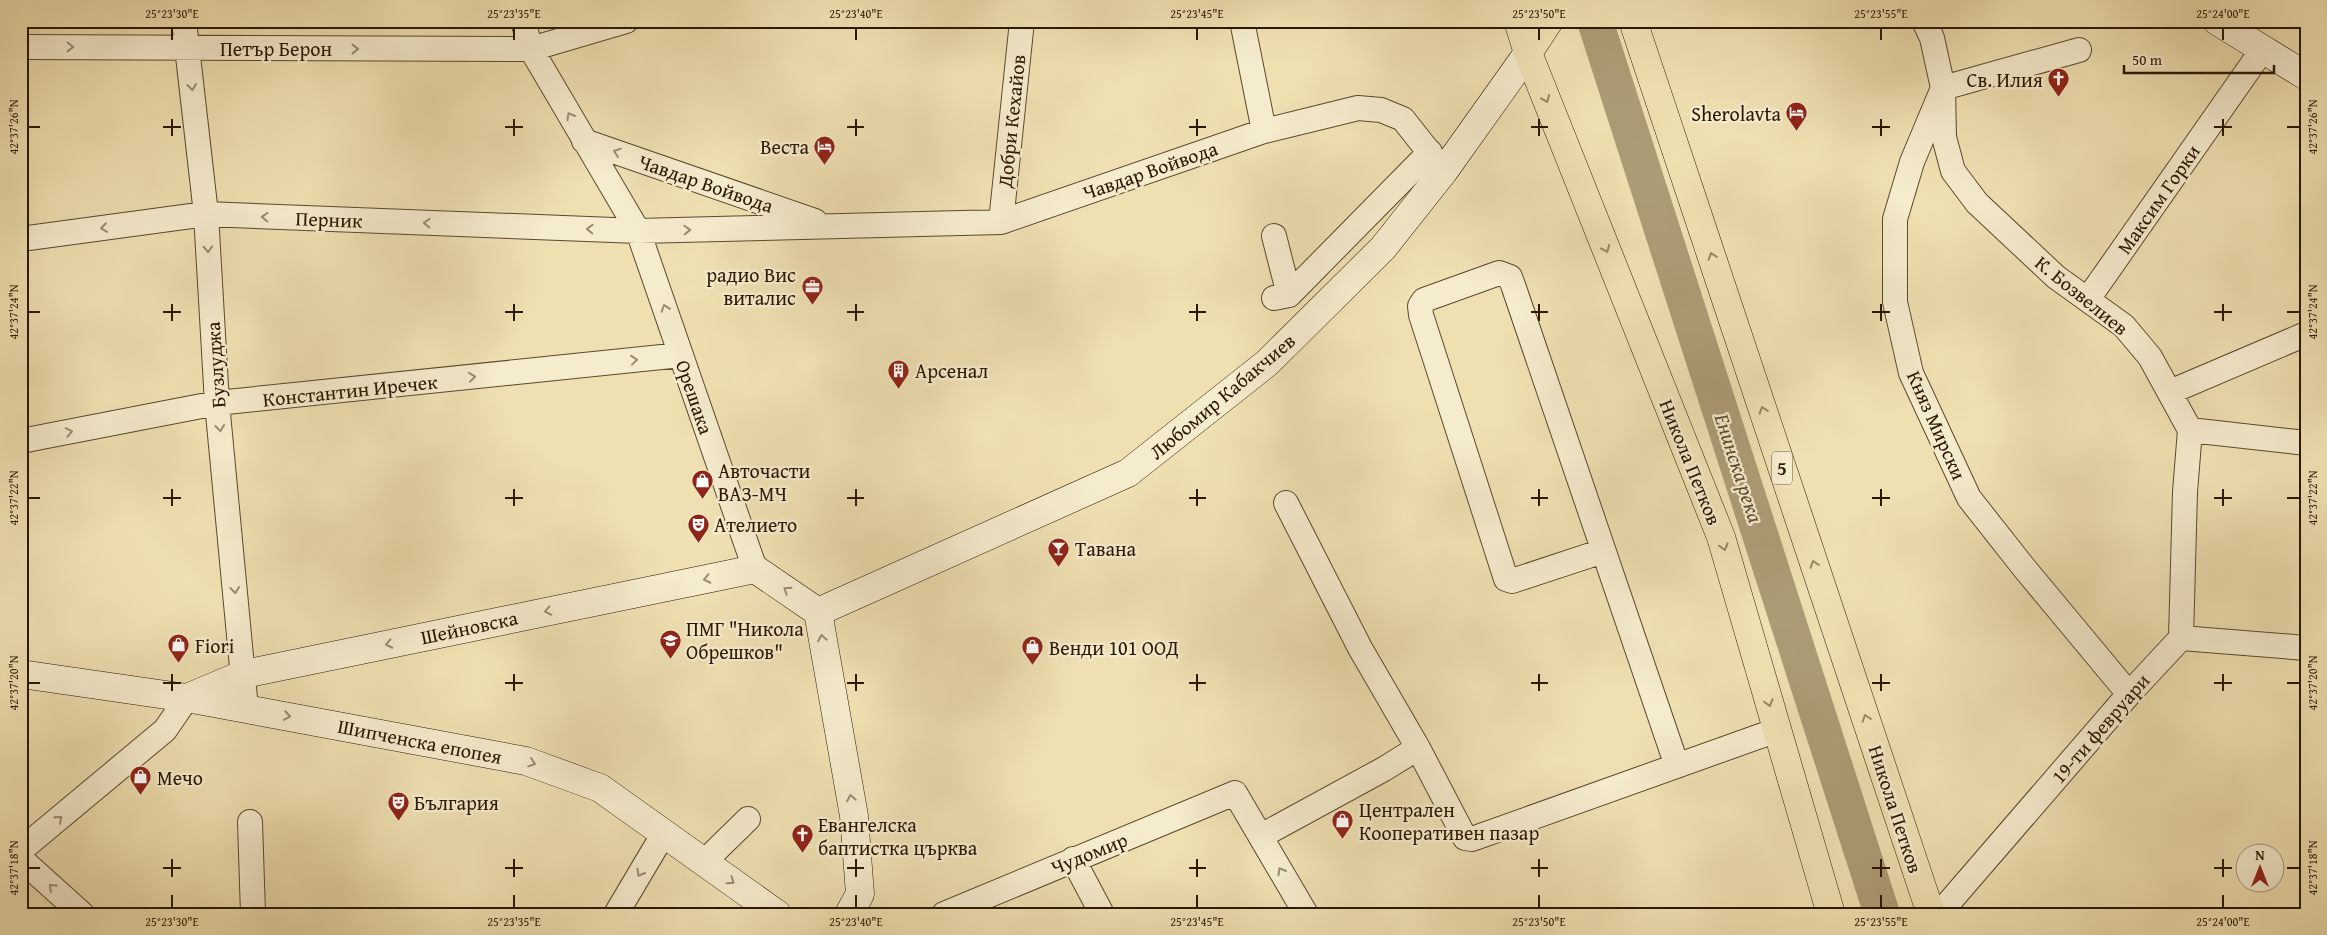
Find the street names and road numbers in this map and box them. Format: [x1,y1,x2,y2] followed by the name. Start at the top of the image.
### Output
[220,34,332,63] street label: Петър Берон
[989,53,1032,190] street label: Добри Кехайов
[1079,133,1222,207] street label: Чавдар Войвода
[2109,138,2207,260] street label: Максим Горки
[635,146,778,220] street label: Чавдар Войвода
[295,203,364,235] street label: Перник
[2029,248,2135,342] street label: К. Бозвелиев
[197,320,232,409] street label: Бузлуджа
[1143,326,1301,466] street label: Любомир Кабакчиев
[669,356,721,439] street label: Орешака
[261,366,439,414] street label: Константин Иречек
[1900,366,1974,484] street label: Княз Мирски
[1653,395,1729,529] street label: Никола Петков
[1772,452,1792,484] road number: 5
[418,602,521,651] street label: Шейновска
[2044,666,2156,790] street label: 19-ти февруари
[336,711,504,771] street label: Шипченска епопея
[1862,741,1930,877] street label: Никола Петков
[1046,824,1132,882] street label: Чудомир

